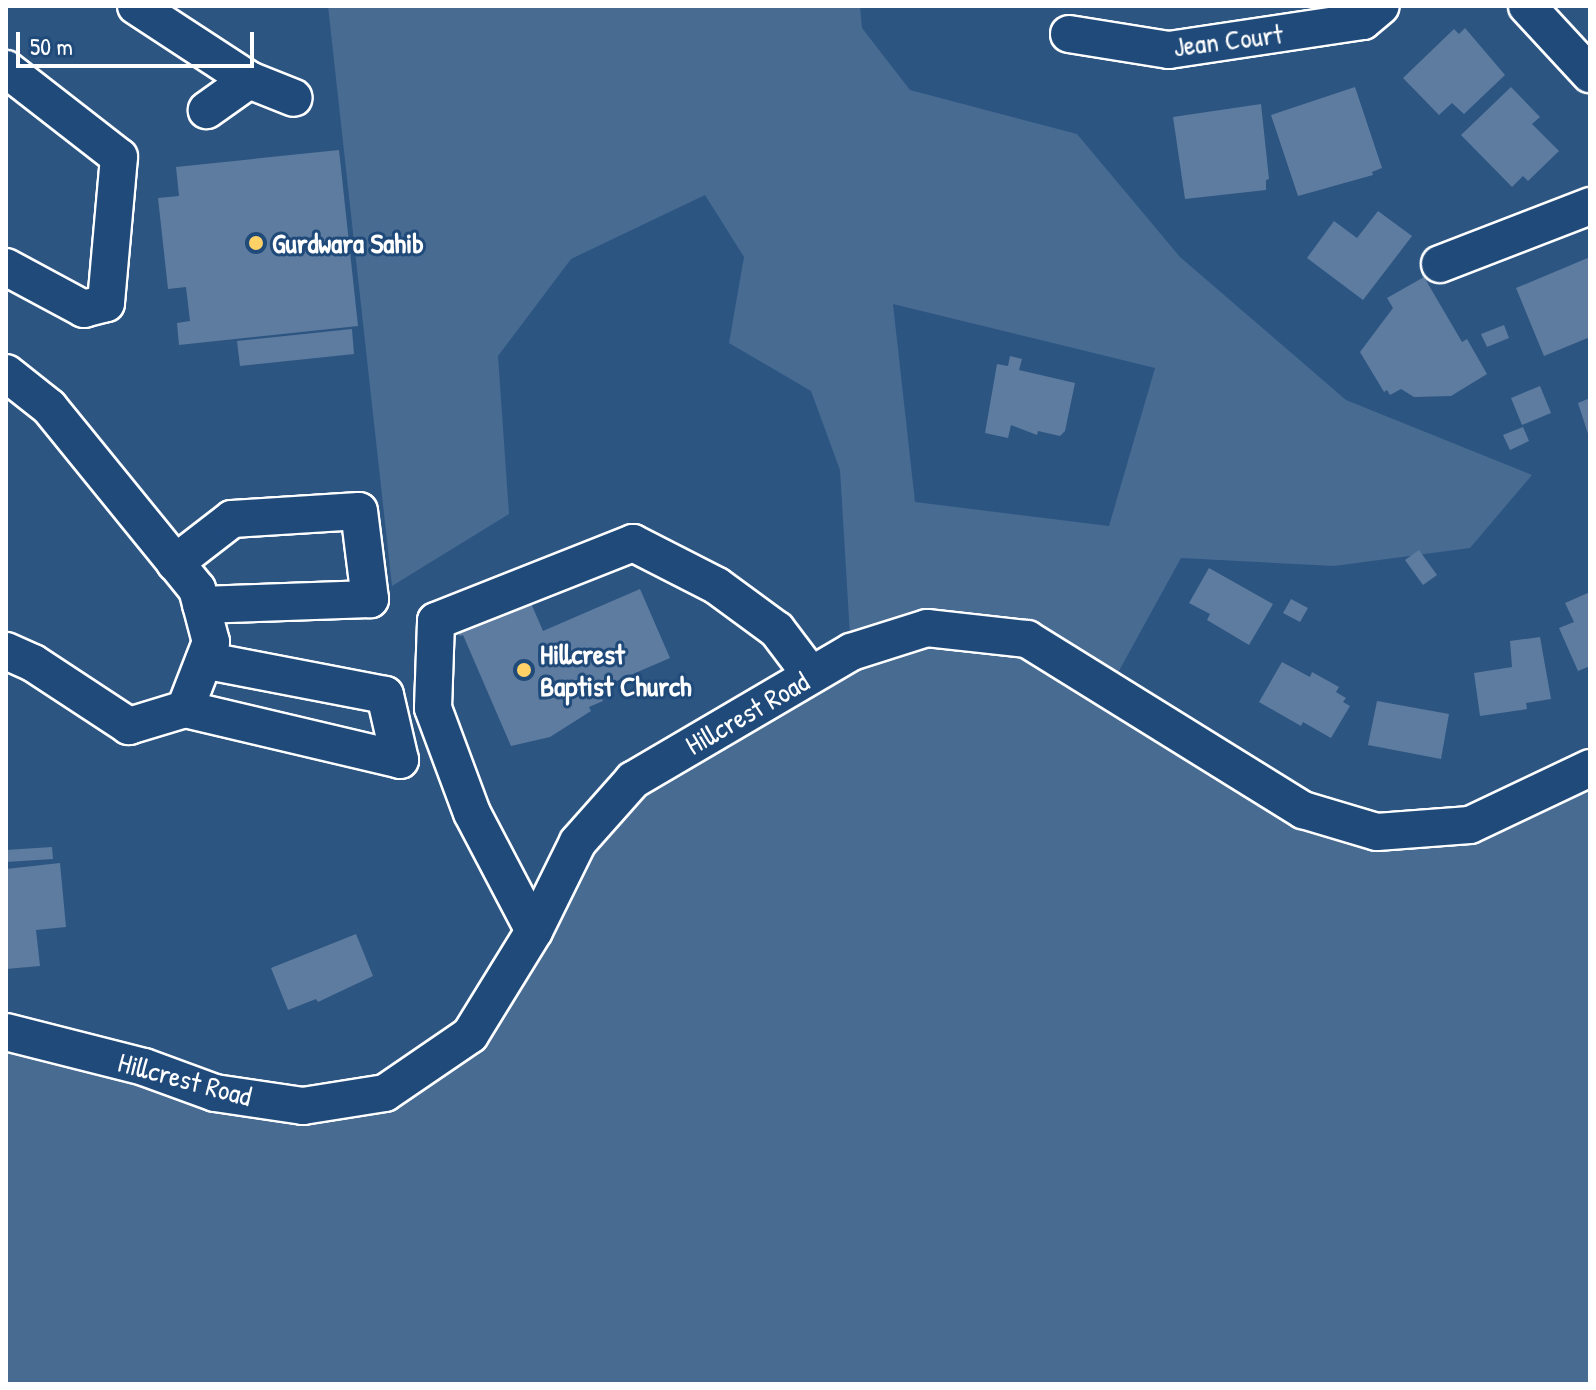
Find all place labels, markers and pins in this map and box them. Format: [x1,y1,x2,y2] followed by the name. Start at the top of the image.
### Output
[272,226,424,260] place label: Gurdwara Sahib
[247,234,265,252] marker: Gurdwara Sahib
[540,637,692,703] place label: Hillcrest Baptist Church
[515,661,533,679] marker: Hillcrest Baptist Church

